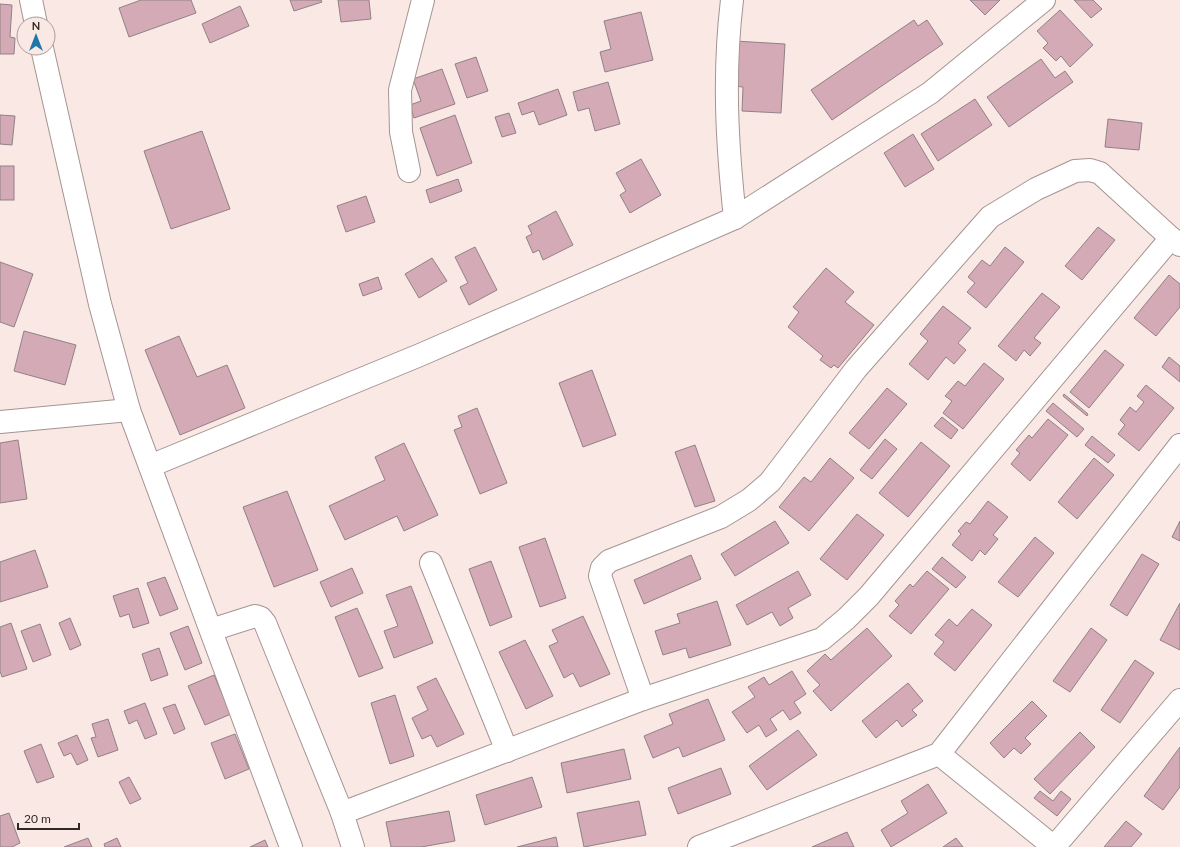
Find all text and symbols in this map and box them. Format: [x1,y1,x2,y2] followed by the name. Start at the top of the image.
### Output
[16,16,56,56] north arrow
[32,19,40,32] text: N
[18,805,79,831] scale bar
[24,811,51,826] text: 20 m

